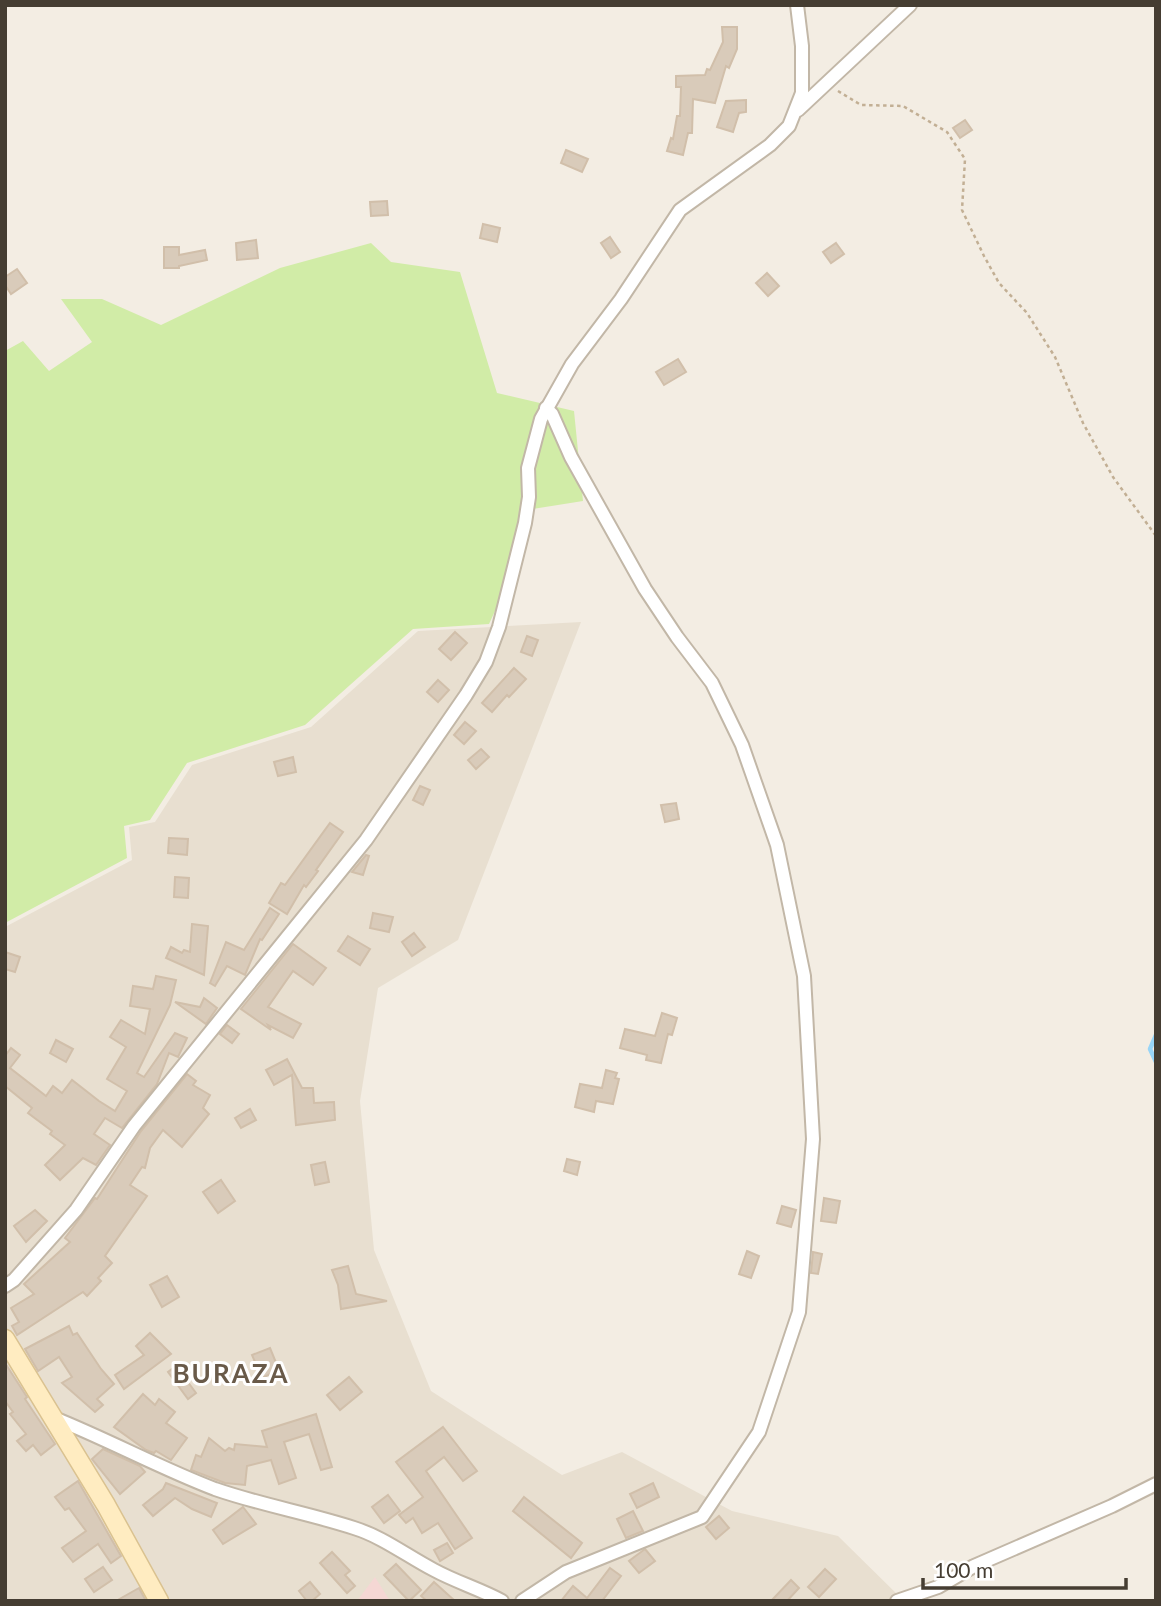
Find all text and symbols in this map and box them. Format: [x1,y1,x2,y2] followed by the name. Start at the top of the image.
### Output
[172,1357,290,1389] district label: BURAZA
[923,1546,1126,1590] scale bar
[934,1557,993,1582] text: 100 m

